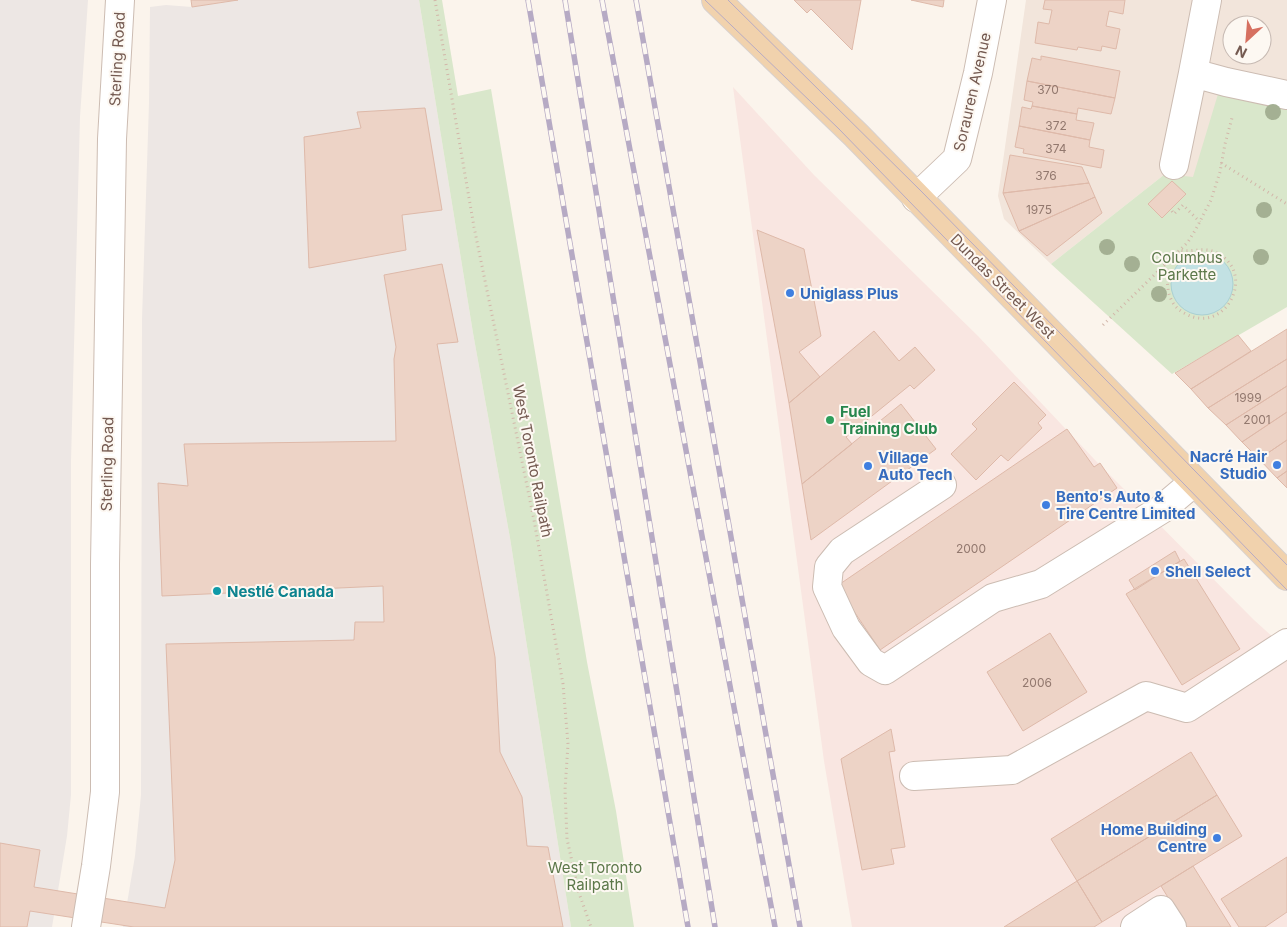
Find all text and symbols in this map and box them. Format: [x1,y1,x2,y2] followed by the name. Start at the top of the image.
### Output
[105,11,129,107] street label: Sterling Road
[1222,15,1272,65] north arrow
[949,31,995,153] street label: Sorauren Avenue
[1233,42,1250,62] text: N
[1037,82,1059,97] house number: 370
[1045,118,1067,133] house number: 372
[1045,141,1067,156] house number: 374
[1035,168,1057,183] house number: 376
[1026,202,1052,217] house number: 1975
[947,230,1059,342] street label: Dundas Street West
[1151,248,1223,284] park label: Columbus Parkette
[800,284,899,303] place label: Uniglass Plus
[784,287,796,299] marker: Uniglass Plus
[509,383,557,539] street label: West Toronto Railpath
[1234,390,1262,405] house number: 1999
[840,402,938,438] place label: Fuel Training Club
[1243,412,1271,427] house number: 2001
[824,414,836,426] marker: Fuel Training Club
[97,416,117,512] street label: Sterling Road
[1190,447,1267,483] place label: Nacré Hair Studio
[878,448,953,484] place label: Village Auto Tech
[1271,459,1283,471] marker: Nacré Hair Studio
[862,460,874,472] marker: Village Auto Tech
[1056,487,1195,523] place label: Bento's Auto & Tire Centre Limited
[1040,499,1052,511] marker: Bento's Auto & Tire Centre Limited
[956,541,986,556] house number: 2000
[1165,562,1251,581] place label: Shell Select
[1149,565,1161,577] marker: Shell Select
[227,582,334,601] place label: Nestlé Canada
[211,585,223,597] marker: Nestlé Canada
[1022,675,1052,690] house number: 2006
[1101,820,1207,856] place label: Home Building Centre
[1211,832,1223,844] marker: Home Building Centre
[548,858,642,894] park label: West Toronto Railpath

